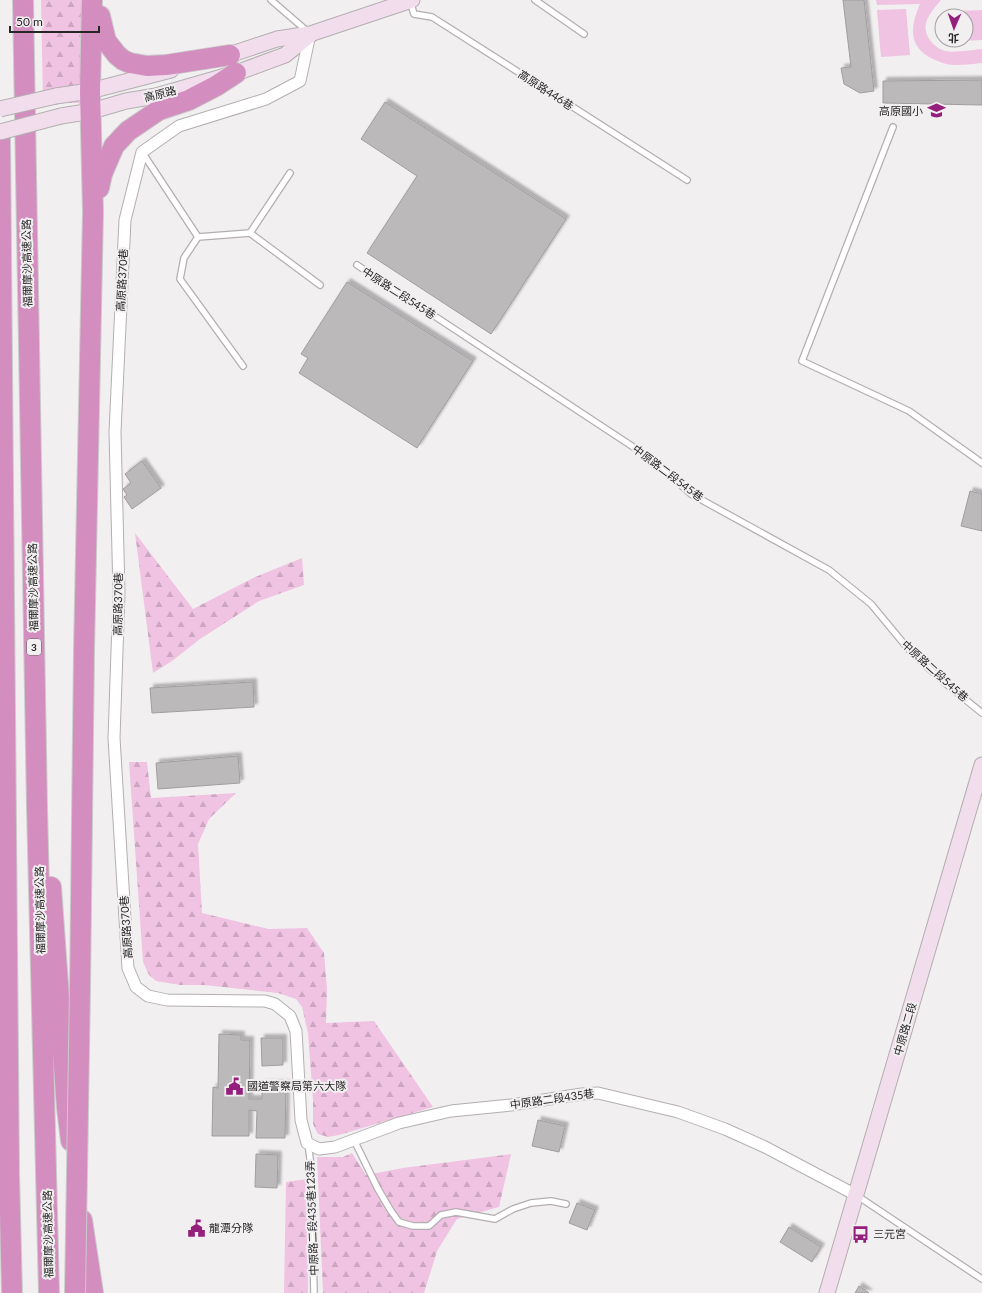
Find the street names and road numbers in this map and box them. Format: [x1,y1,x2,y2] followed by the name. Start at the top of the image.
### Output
[516,67,576,112] street label: 高原路446巷
[142,83,177,104] street label: 高原路
[19,219,34,307] street label: 福爾摩沙高速公路
[113,248,130,312] street label: 高原路370巷
[360,264,439,321] street label: 中原路二段545巷
[630,442,706,503] street label: 中原路二段545巷
[25,543,40,631] street label: 福爾摩沙高速公路
[110,572,125,636] street label: 高原路370巷
[899,637,971,704] street label: 中原路二段545巷
[27,639,41,655] road number: 3
[32,866,47,954] street label: 福爾摩沙高速公路
[117,895,134,959] street label: 高原路370巷
[891,1001,918,1057] street label: 中原路二段
[509,1086,595,1111] street label: 中原路二段435巷
[303,1160,320,1276] street label: 中原路二段435巷123弄
[40,1190,55,1278] street label: 福爾摩沙高速公路

